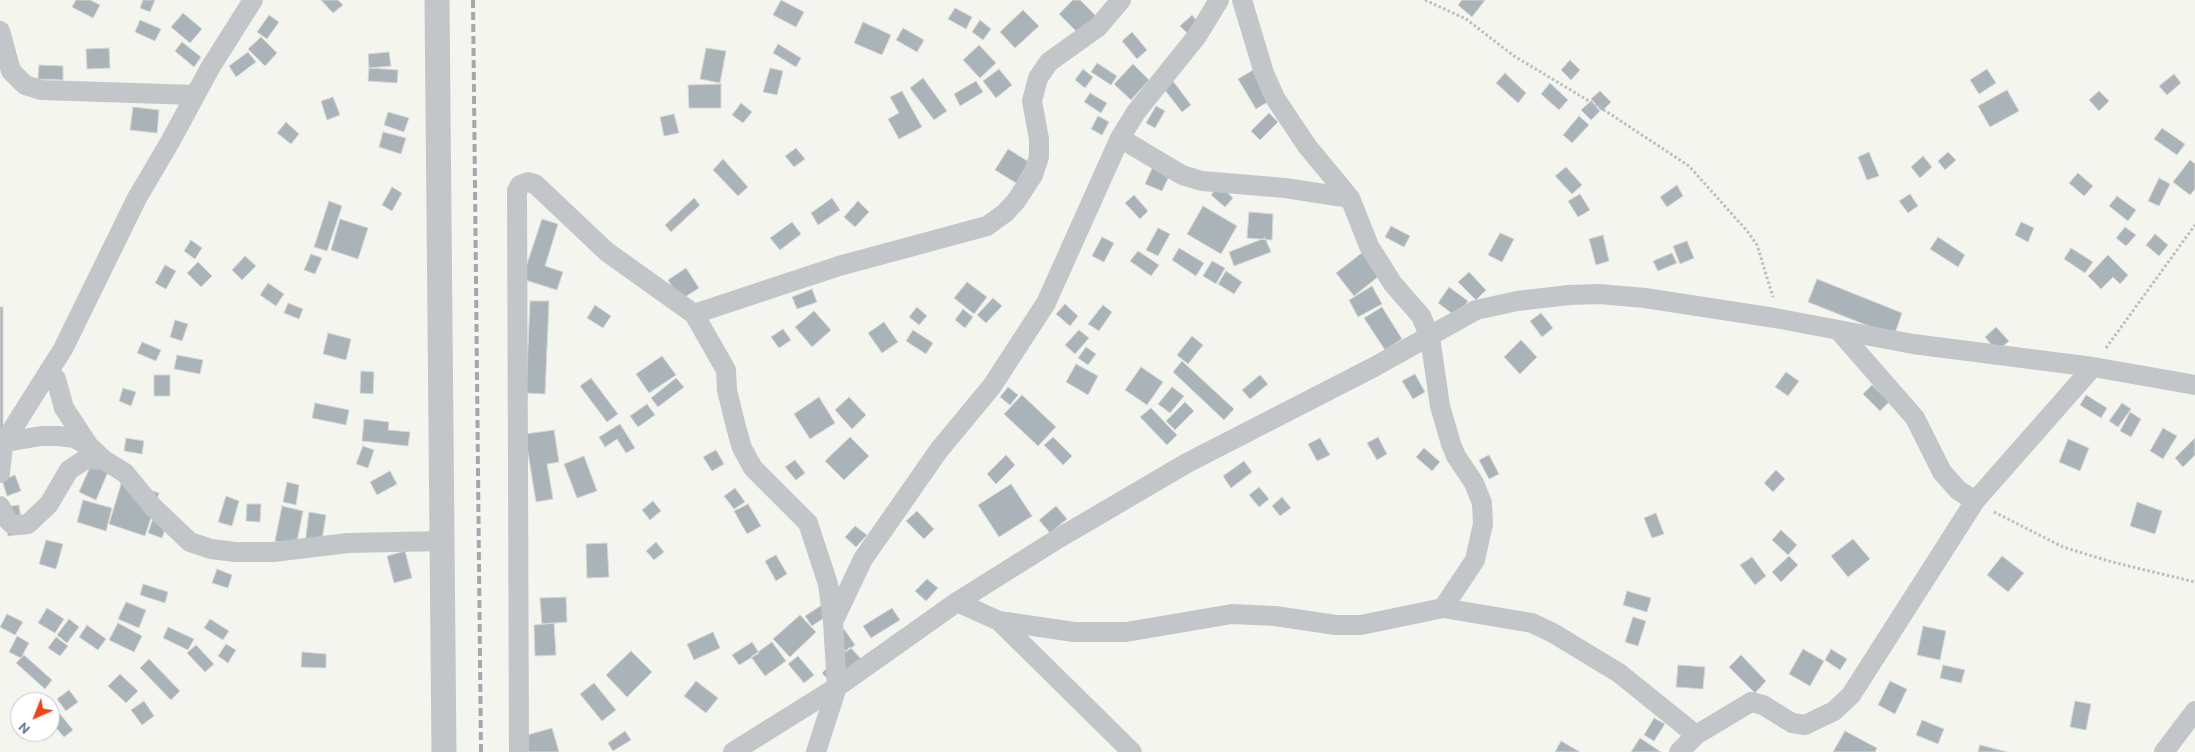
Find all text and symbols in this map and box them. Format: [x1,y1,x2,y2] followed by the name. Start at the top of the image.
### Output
[10,692,60,742] north arrow
[15,718,34,737] text: N

